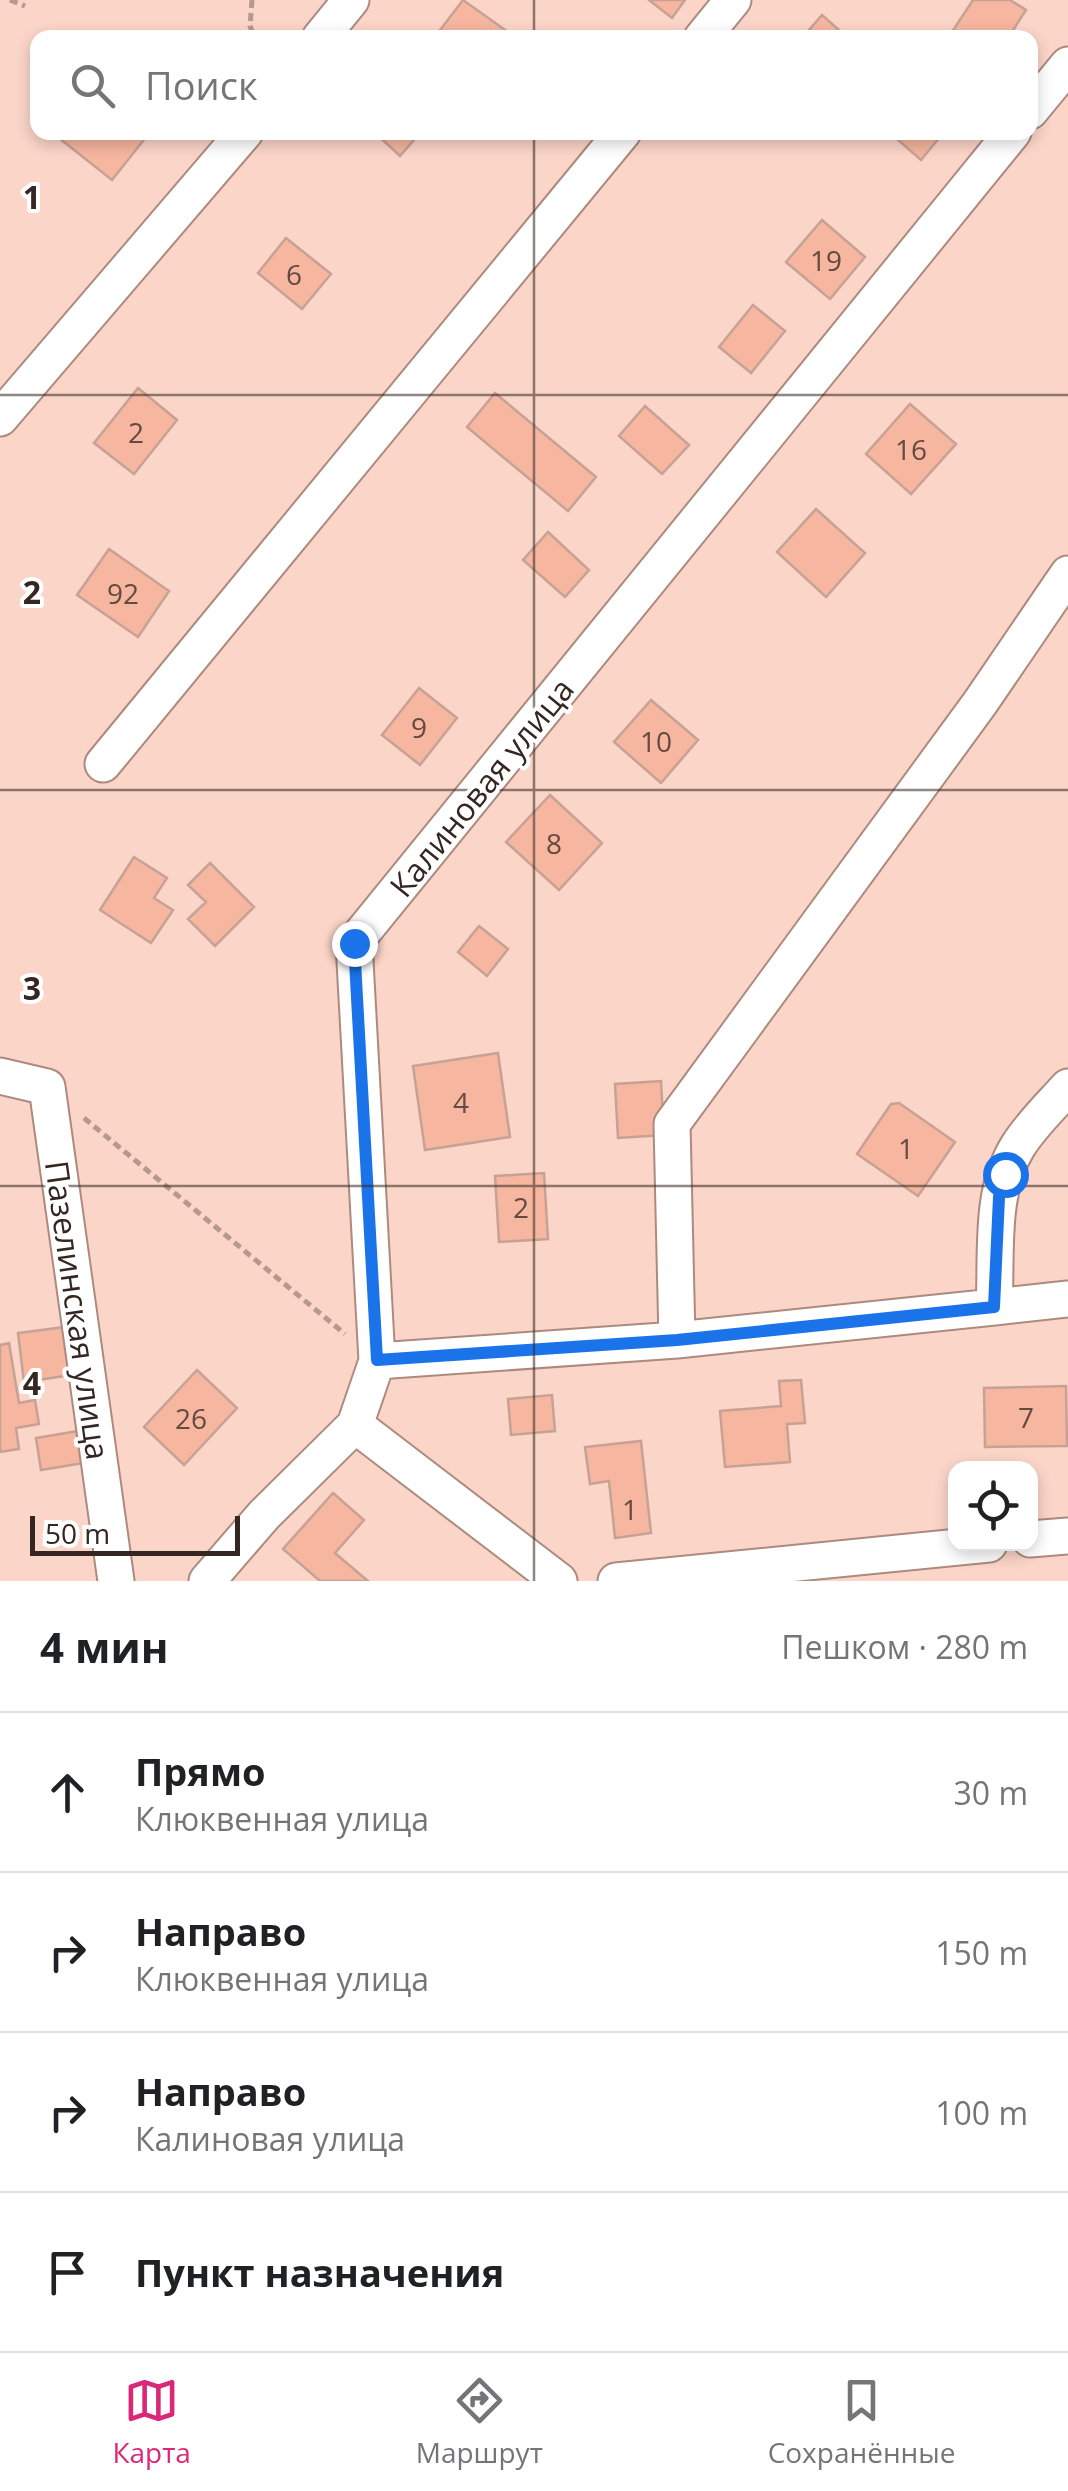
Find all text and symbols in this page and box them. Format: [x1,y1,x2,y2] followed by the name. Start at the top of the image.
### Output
[30,30,1038,140] search box
[65,58,120,113] icon: search
[145,59,258,111] text: Поиск
[23,175,41,218] text: 1
[810,241,842,279] house number: 19
[286,255,302,293] house number: 6
[128,413,144,451] house number: 2
[895,430,927,468] house number: 16
[23,570,41,613] text: 2
[107,574,139,612] house number: 92
[379,669,583,905] street label: Калиновая улица
[411,708,427,746] house number: 9
[640,722,672,760] house number: 10
[546,824,562,862] house number: 8
[332,921,378,967] route end
[23,966,41,1009] text: 3
[453,1083,469,1121] house number: 4
[898,1129,914,1167] house number: 1
[983,1152,1029,1198] route start
[36,1158,120,1462] street label: Пазелинская улица
[513,1188,529,1226] house number: 2
[23,1361,41,1404] text: 4
[1018,1398,1034,1436] house number: 7
[175,1399,207,1437] house number: 26
[948,1461,1038,1551] map controls
[948,1461,1038,1551] button: locate
[622,1490,638,1528] house number: 1
[30,1511,240,1556] scale bar
[45,1514,110,1552] text: 50 m
[40,1618,168,1675] text: 4 мин
[781,1625,1028,1668] text: Пешком · 280 m
[135,1745,266,1797] text: Прямо
[40,1765,95,1820] icon: ahead
[953,1771,1028,1814] text: 30 m
[135,1797,429,1840] text: Клюквенная улица
[135,1905,306,1957] text: Направо
[40,1925,95,1980] icon: right
[935,1931,1028,1974] text: 150 m
[135,1957,429,2000] text: Клюквенная улица
[135,2065,306,2117] text: Направо
[40,2085,95,2140] icon: right
[935,2091,1028,2134] text: 100 m
[135,2117,405,2160] text: Калиновая улица
[40,2245,95,2300] icon: arrive
[135,2246,504,2298] text: Пункт назначения
[112,2373,191,2471] tab: Карта
[416,2373,543,2471] tab: Маршрут
[768,2373,956,2471] tab: Сохранённые

